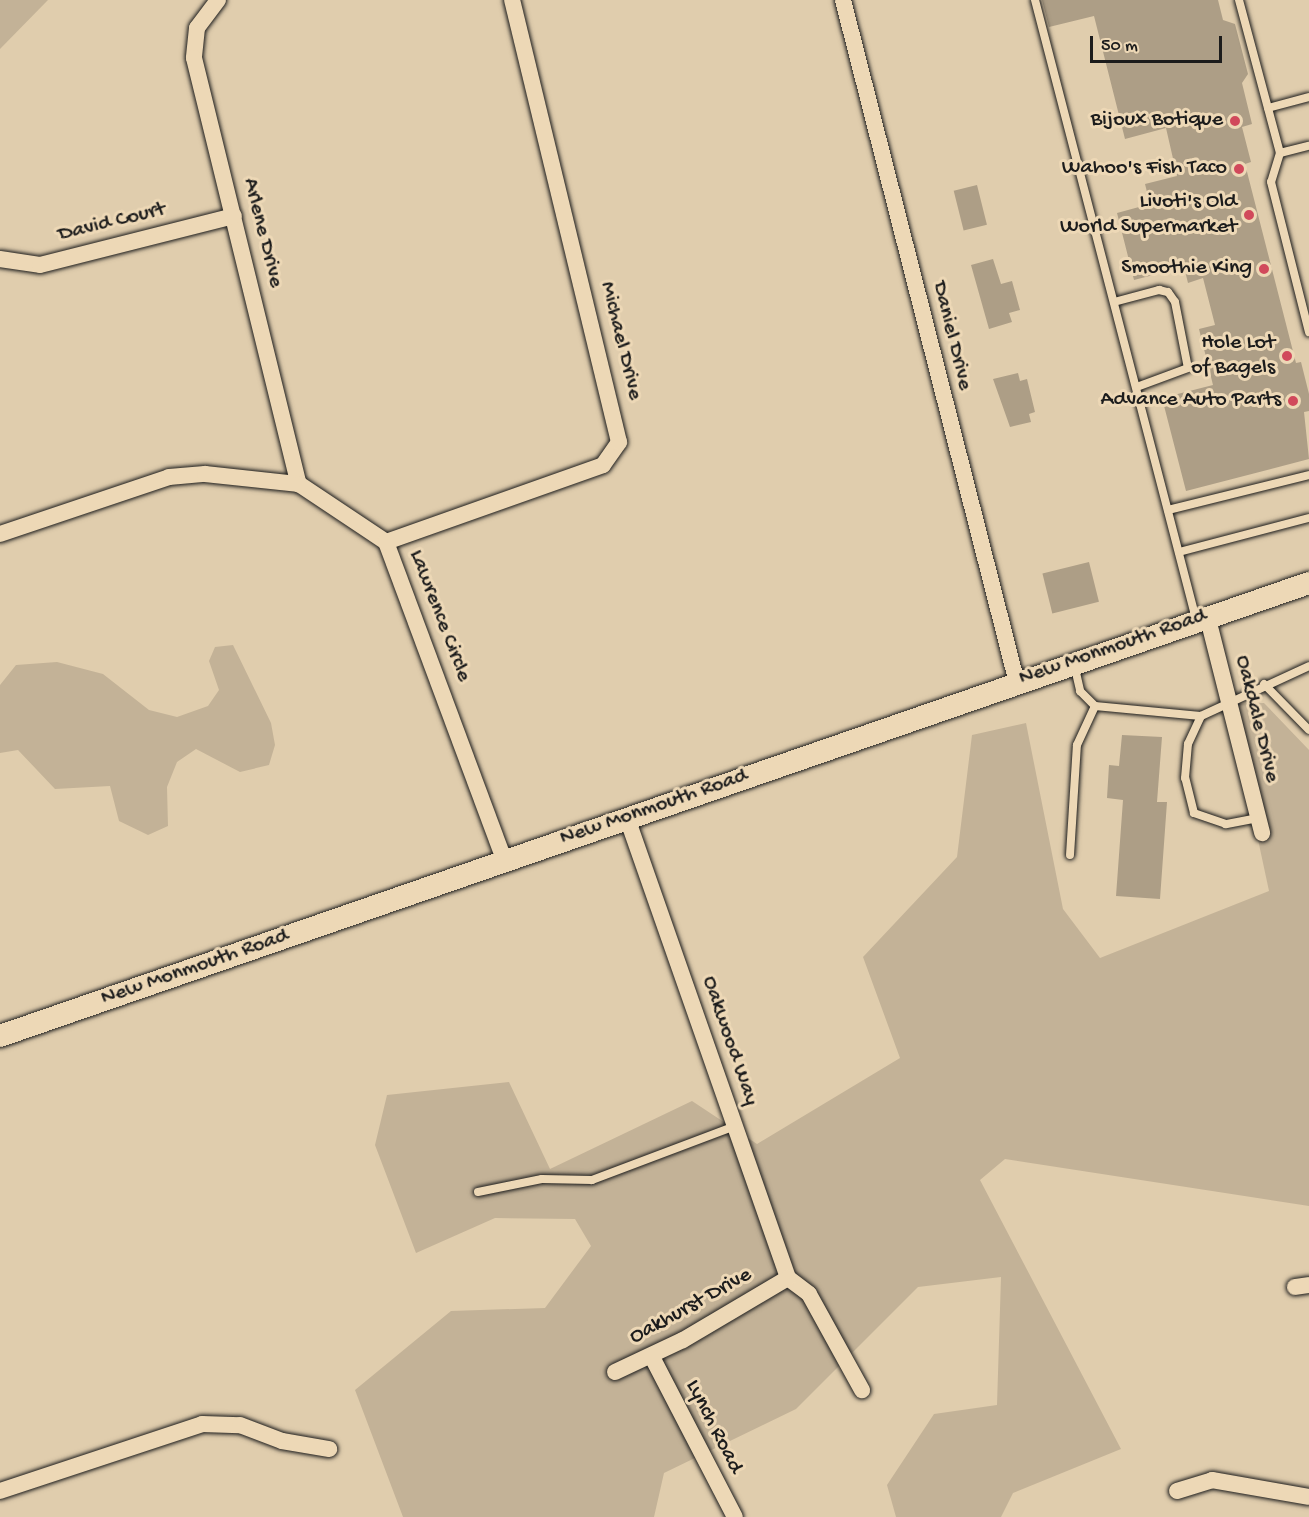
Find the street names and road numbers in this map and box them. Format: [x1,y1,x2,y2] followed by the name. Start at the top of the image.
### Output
[236,176,288,290] street label: Arlene Drive
[56,197,168,249] street label: David Court
[593,279,647,403] street label: Michael Drive
[925,279,977,393] street label: Daniel Drive
[402,546,476,686] street label: Lawrence Circle
[1016,604,1210,692] street label: New Monmouth Road
[1227,653,1285,785] street label: Oakdale Drive
[557,764,751,852] street label: New Monmouth Road
[98,924,292,1012] street label: New Monmouth Road
[695,973,763,1109] street label: Oakwood Way
[625,1263,757,1351] street label: Oakhurst Drive
[678,1376,748,1478] street label: Lynch Road

